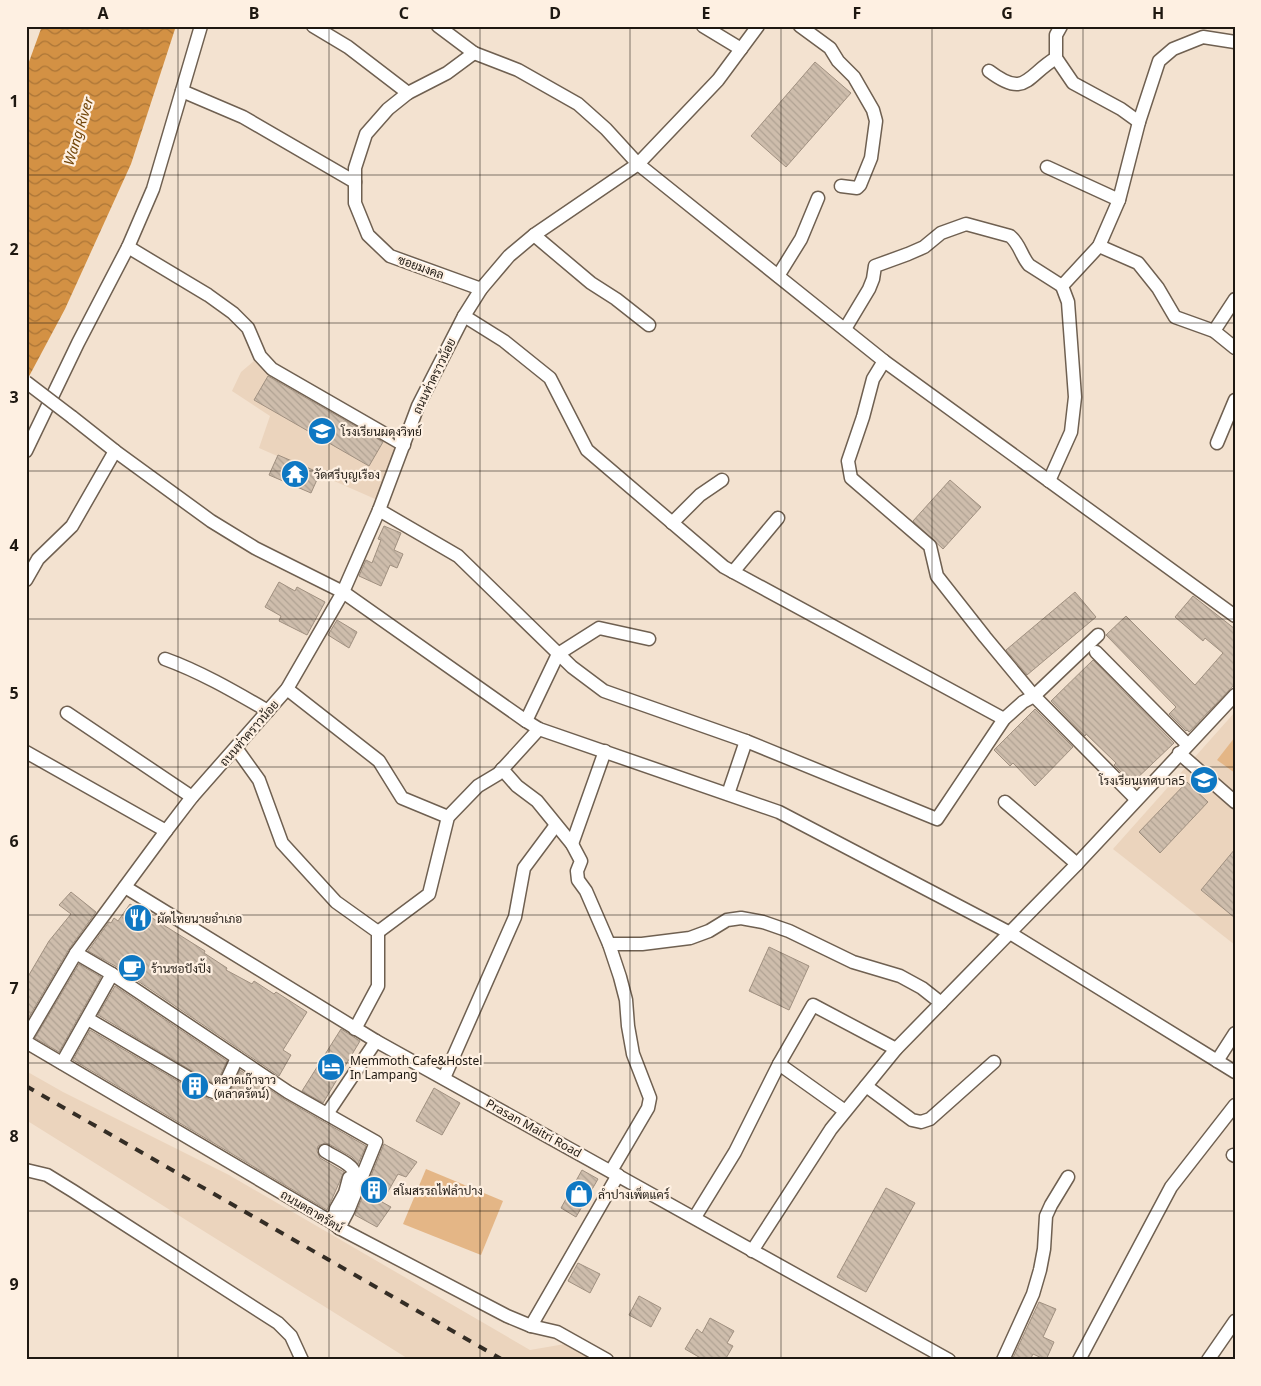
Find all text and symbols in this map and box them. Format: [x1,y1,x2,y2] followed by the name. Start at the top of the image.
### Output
[97,2,109,24] text: A
[249,2,259,24] text: B
[399,2,409,24] text: C
[549,2,561,24] text: D
[702,2,711,24] text: E
[853,2,861,24] text: F
[1001,2,1013,24] text: G
[1152,2,1164,24] text: H
[9,90,19,112] text: 1
[59,94,97,167] water label: Wang River
[9,238,19,260] text: 2
[395,251,447,283] street label: ซอยมงคล
[408,335,460,417] street label: ถนนท่าคราวน้อย
[9,386,19,408] text: 3
[307,416,337,446] school or university icon: โรงเรียนผดุงวิทย์
[340,423,422,441] place label: โรงเรียนผดุงวิทย์
[280,459,310,489] temple icon: วัดศรีบุญเรือง
[314,466,380,484] place label: วัดศรีบุญเรือง
[9,534,19,556] text: 4
[9,682,19,704] text: 5
[216,696,282,770] street label: ถนนท่าคราวน้อย
[1189,765,1219,795] school or university icon: โรงเรียนเทศบาล5
[1098,772,1185,789] place label: โรงเรียนเทศบาล5
[9,830,19,852] text: 6
[123,903,153,933] restaurant icon: ผัดไทยนายอำเภอ
[157,910,242,927] place label: ผัดไทยนายอำเภอ
[117,953,147,983] cafe icon: ร้านชอปังปิ้ง
[151,958,211,977] place label: ร้านชอปังปิ้ง
[9,977,19,999] text: 7
[316,1052,346,1082] hotel icon: Memmoth Cafe&Hostel In Lampang
[350,1052,482,1083] place label: Memmoth Cafe&Hostel In Lampang
[180,1071,210,1101] building icon: ตลาดเก๊าจาว (ตลาดรัตน์)
[214,1071,276,1102] place label: ตลาดเก๊าจาว (ตลาดรัตน์)
[483,1095,585,1161] street label: Prasan Maitri Road
[9,1125,19,1147] text: 8
[359,1175,389,1205] building icon: สโมสรรถไฟลำปาง
[564,1179,594,1209] shop icon: ลำปางเพ็ตแคร์
[393,1182,483,1199] place label: สโมสรรถไฟลำปาง
[278,1186,347,1237] street label: ถนนตลาดรัตน์
[598,1186,670,1203] place label: ลำปางเพ็ตแคร์
[9,1273,19,1295] text: 9

